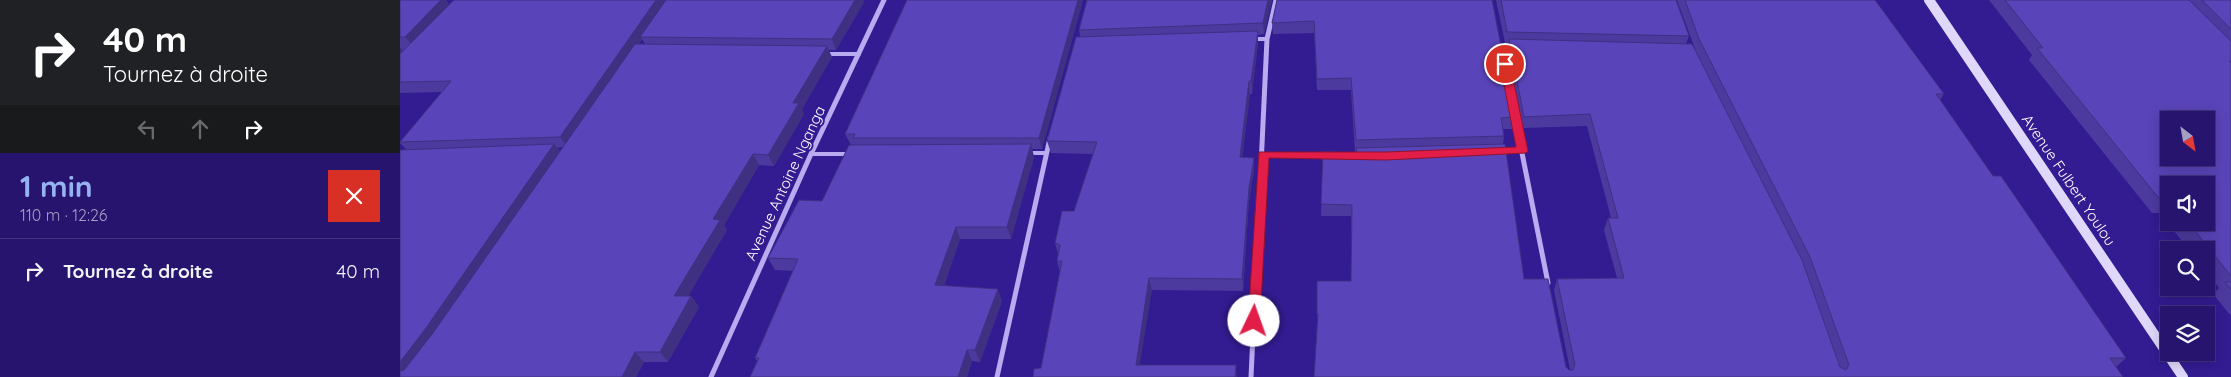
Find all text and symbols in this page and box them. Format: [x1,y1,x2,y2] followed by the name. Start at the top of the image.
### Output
[103,17,187,61] text: 40 m
[20,20,85,85] icon: right
[1484,43,1526,85] pin
[1491,50,1519,78] icon: arrive
[103,60,268,88] text: Tournez à droite
[741,103,829,263] street label: Avenue Antoine Nganga
[2018,111,2120,249] street label: Avenue Fulbert Youlou
[2160,111,2215,166] north arrow
[2160,111,2215,361] map controls
[133,115,161,143] icon: left
[186,115,214,143] icon: ahead
[239,115,267,143] icon: right
[20,167,93,205] text: 1 min
[328,170,380,222] button: close
[2160,176,2215,231] button: sound
[20,205,107,225] text: 110 m · 12:26
[2160,241,2215,296] button: search
[20,257,48,285] icon: right
[63,259,213,283] text: Tournez à droite
[336,259,380,283] text: 40 m
[1227,294,1279,346] position arrow
[2160,306,2215,361] button: layers

